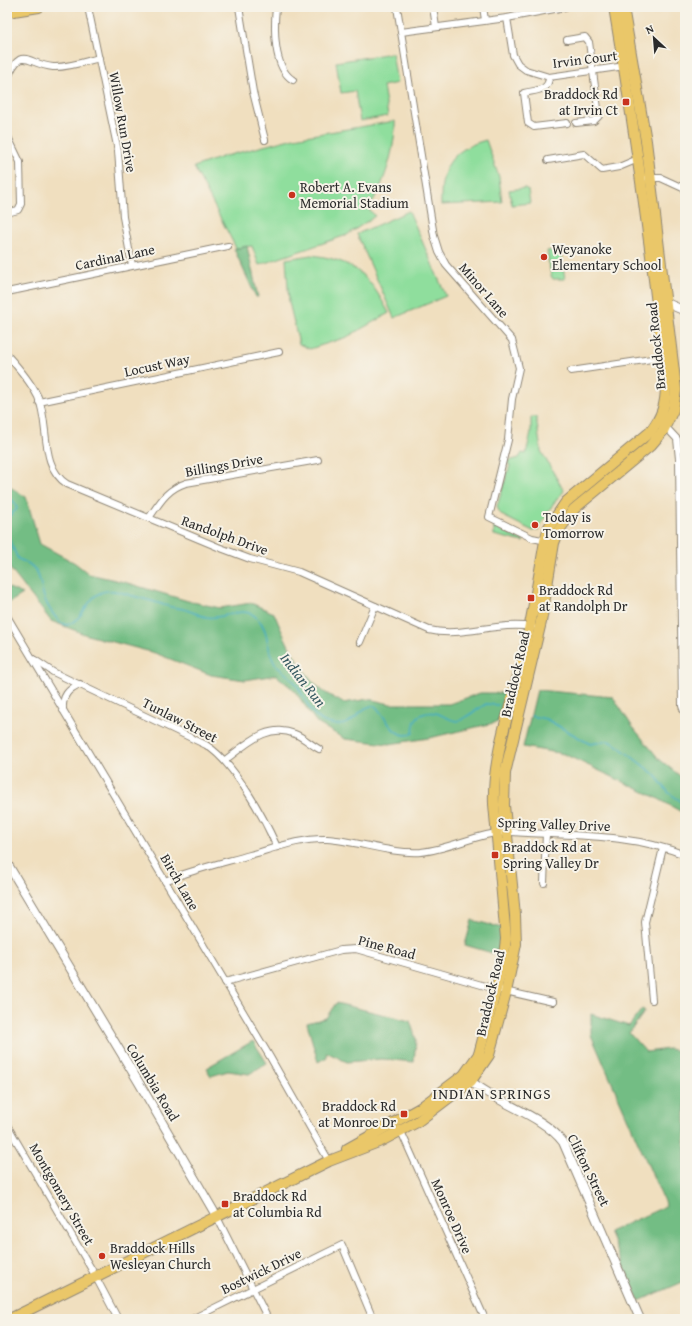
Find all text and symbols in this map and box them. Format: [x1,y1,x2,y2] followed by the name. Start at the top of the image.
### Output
[634,18,674,58] north arrow
[643,20,657,38] text: N
[552,45,619,73] street label: Irvin Court
[104,70,142,174] street label: Willow Run Drive
[544,84,619,120] place label: Braddock Rd at Irvin Ct
[621,97,631,107] marker: Braddock Rd at Irvin Ct
[300,177,409,213] place label: Robert A. Evans Memorial Stadium
[287,190,297,200] marker: Robert A. Evans Memorial Stadium
[73,239,157,275] street label: Cardinal Lane
[552,239,662,275] place label: Weyanoke Elementary School
[539,252,549,262] marker: Weyanoke Elementary School
[454,258,514,322] street label: Minor Lane
[641,301,671,391] street label: Braddock Road
[123,348,192,382] street label: Locust Way
[184,448,265,482] street label: Billings Drive
[543,507,604,543] place label: Today is Tomorrow
[179,510,272,560] street label: Randolph Drive
[530,520,540,530] marker: Today is Tomorrow
[539,580,628,616] place label: Braddock Rd at Randolph Dr
[526,593,536,603] marker: Braddock Rd at Randolph Dr
[495,628,535,719] street label: Braddock Road
[275,648,332,712] water label: Indian Run
[139,692,221,748] street label: Tunlaw Street
[497,812,611,836] street label: Spring Valley Drive
[503,837,599,873] place label: Braddock Rd at Spring Valley Dr
[156,850,204,914] street label: Birch Lane
[490,850,500,860] marker: Braddock Rd at Spring Valley Dr
[356,930,418,964] street label: Pine Road
[470,947,510,1038] street label: Braddock Road
[122,1039,184,1125] street label: Columbia Road
[433,1083,551,1104] district label: INDIAN SPRINGS
[318,1096,397,1132] place label: Braddock Rd at Monroe Dr
[399,1109,409,1119] marker: Braddock Rd at Monroe Dr
[563,1130,615,1210] street label: Clifton Street
[25,1139,99,1249] street label: Montgomery Street
[427,1175,478,1257] street label: Monroe Drive
[233,1186,322,1222] place label: Braddock Rd at Columbia Rd
[220,1199,230,1209] marker: Braddock Rd at Columbia Rd
[110,1238,211,1274] place label: Braddock Hills Wesleyan Church
[217,1243,305,1299] street label: Bostwick Drive
[97,1251,107,1261] marker: Braddock Hills Wesleyan Church

